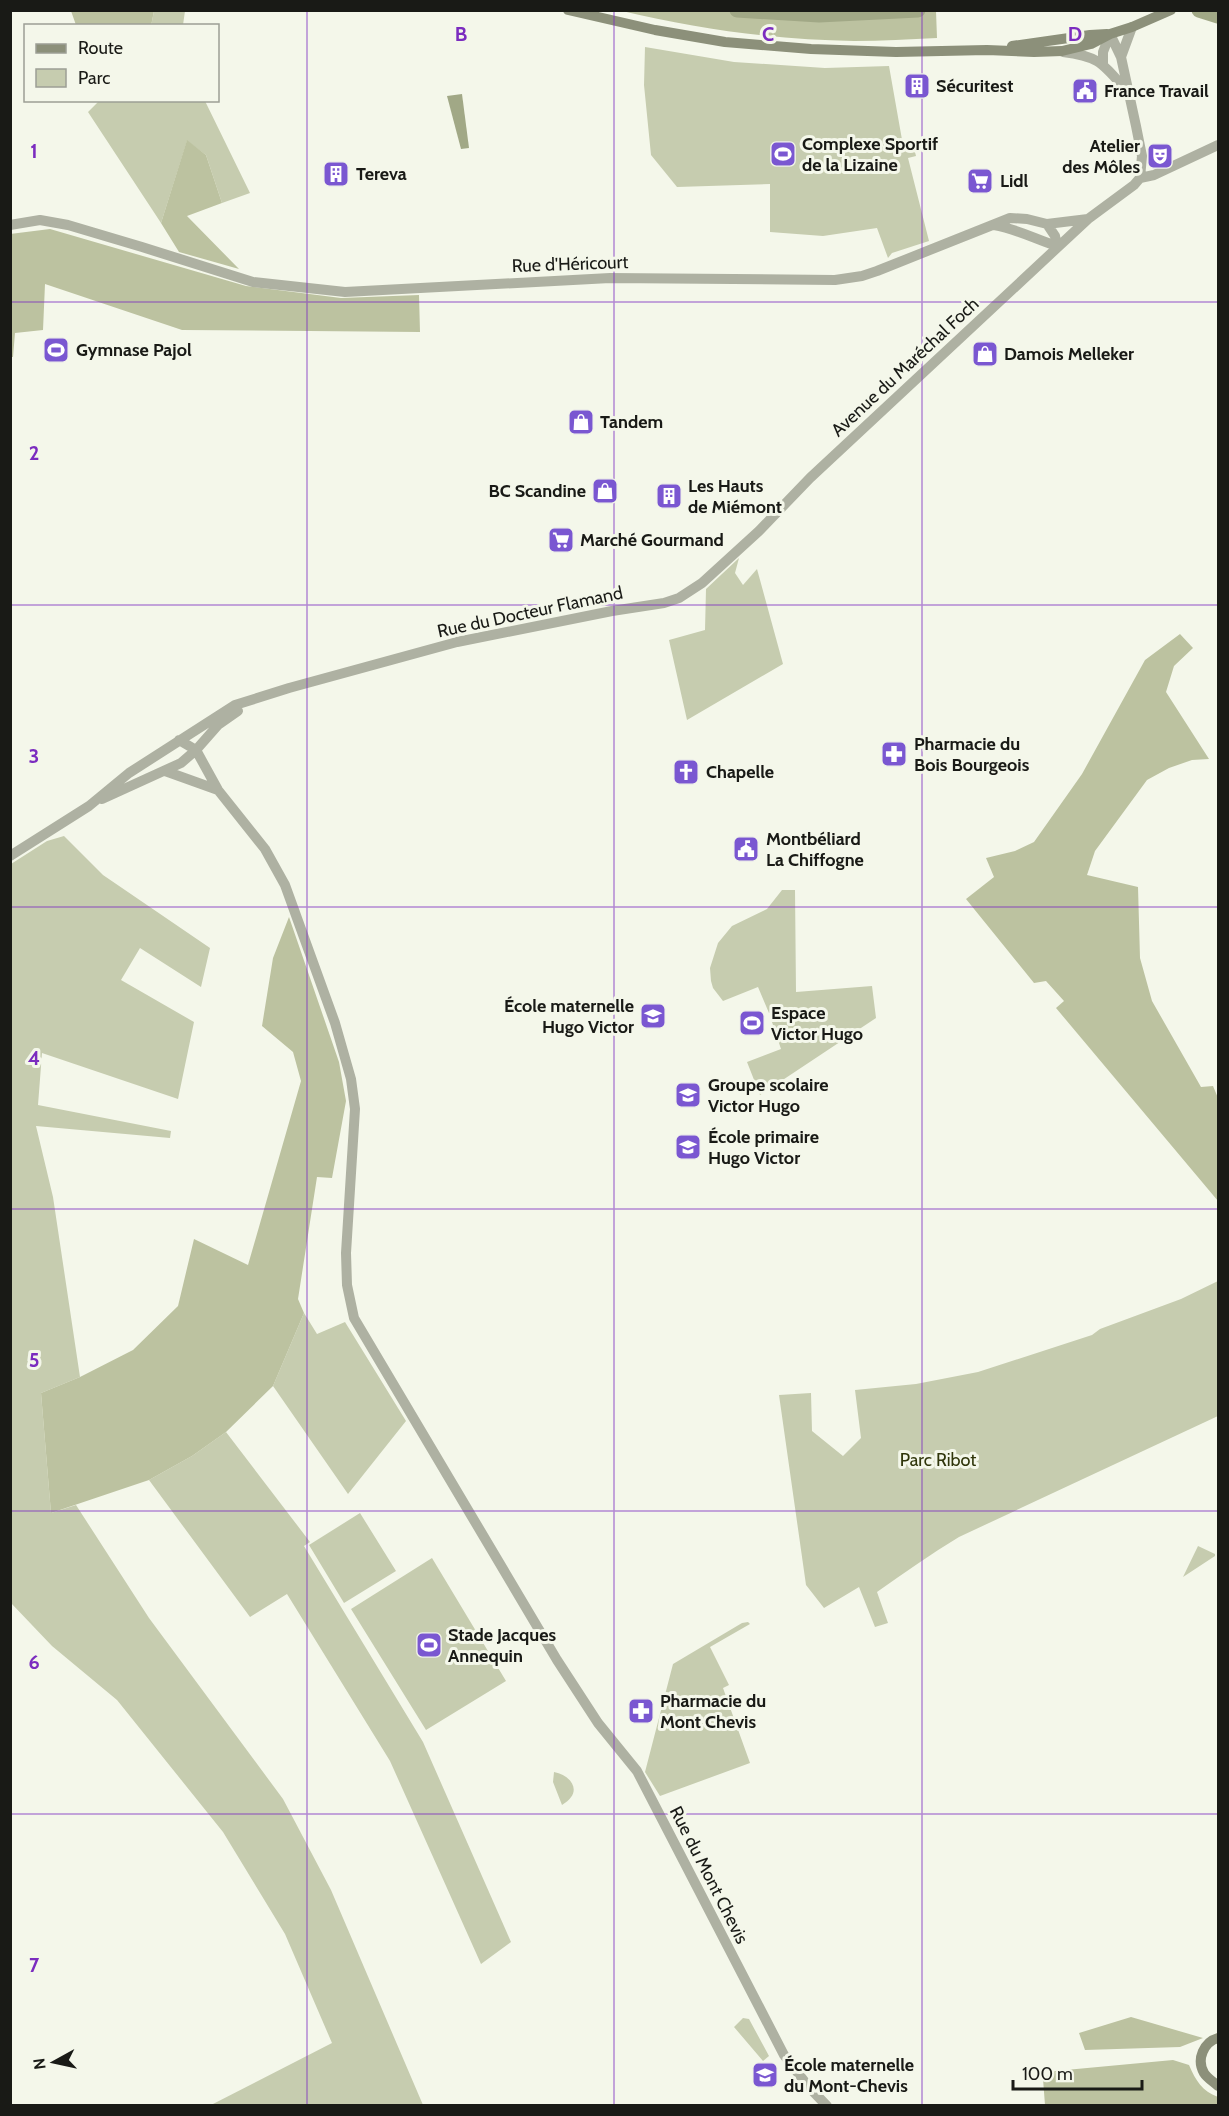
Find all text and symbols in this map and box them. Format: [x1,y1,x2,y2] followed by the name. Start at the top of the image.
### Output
[455,22,467,46] text: B
[762,22,774,46] text: C
[1068,22,1082,46] text: D
[24,24,219,102] legend
[78,37,123,59] text: Route
[78,67,110,89] text: Parc
[902,71,932,101] building icon: Sécuritest
[936,75,1013,97] place label: Sécuritest
[1070,76,1100,106] public building icon: France Travail
[1104,80,1209,102] place label: France Travail
[802,133,938,176] place label: Complexe Sportif de la Lizaine
[1062,135,1140,178] place label: Atelier des Môles
[30,139,38,163] text: 1
[768,139,798,169] sports icon: Complexe Sportif de la Lizaine
[1145,141,1175,171] theatre icon: Atelier des Môles
[321,159,351,189] building icon: Tereva
[356,163,407,185] place label: Tereva
[965,166,995,196] supermarket icon: Lidl
[1000,170,1029,192] place label: Lidl
[511,251,629,277] street label: Rue d'Héricourt
[827,293,983,441] street label: Avenue du Maréchal Foch
[41,335,71,365] sports icon: Gymnase Pajol
[76,339,192,361] place label: Gymnase Pajol
[970,339,1000,369] shop icon: Damois Melleker
[1004,343,1134,365] place label: Damois Melleker
[566,407,596,437] shop icon: Tandem
[600,411,663,433] place label: Tandem
[29,441,39,465] text: 2
[688,475,782,518] place label: Les Hauts de Miémont
[590,476,620,506] shop icon: BC Scandine
[488,480,586,502] place label: BC Scandine
[654,481,684,511] building icon: Les Hauts de Miémont
[546,525,576,555] supermarket icon: Marché Gourmand
[580,529,724,551] place label: Marché Gourmand
[435,582,625,642] street label: Rue du Docteur Flamand
[914,733,1030,776] place label: Pharmacie du Bois Bourgeois
[879,739,909,769] pharmacy icon: Pharmacie du Bois Bourgeois
[29,744,39,768] text: 3
[671,757,701,787] church icon: Chapelle
[706,761,774,783] place label: Chapelle
[766,828,864,871] place label: Montbéliard La Chiffogne
[731,834,761,864] public building icon: Montbéliard La Chiffogne
[504,995,634,1038] place label: École maternelle Hugo Victor
[638,1001,668,1031] school or university icon: École maternelle Hugo Victor
[771,1002,863,1045] place label: Espace Victor Hugo
[737,1008,767,1038] sports icon: Espace Victor Hugo
[28,1046,40,1070] text: 4
[708,1074,828,1117] place label: Groupe scolaire Victor Hugo
[673,1080,703,1110] school or university icon: Groupe scolaire Victor Hugo
[708,1126,819,1169] place label: École primaire Hugo Victor
[673,1132,703,1162] school or university icon: École primaire Hugo Victor
[29,1348,39,1372] text: 5
[900,1449,976,1471] park label: Parc Ribot
[448,1624,556,1667] place label: Stade Jacques Annequin
[414,1630,444,1660] sports icon: Stade Jacques Annequin
[28,1650,40,1674] text: 6
[660,1690,766,1733] place label: Pharmacie du Mont Chevis
[626,1696,656,1726] pharmacy icon: Pharmacie du Mont Chevis
[665,1803,753,1947] street label: Rue du Mont Chevis
[29,1953,40,1977] text: 7
[24,2032,84,2092] north arrow
[1013,2053,1142,2091] scale bar
[784,2054,914,2097] place label: École maternelle du Mont-Chevis
[29,2057,50,2071] text: N
[750,2060,780,2090] school or university icon: École maternelle du Mont-Chevis
[1022,2063,1073,2085] text: 100 m

